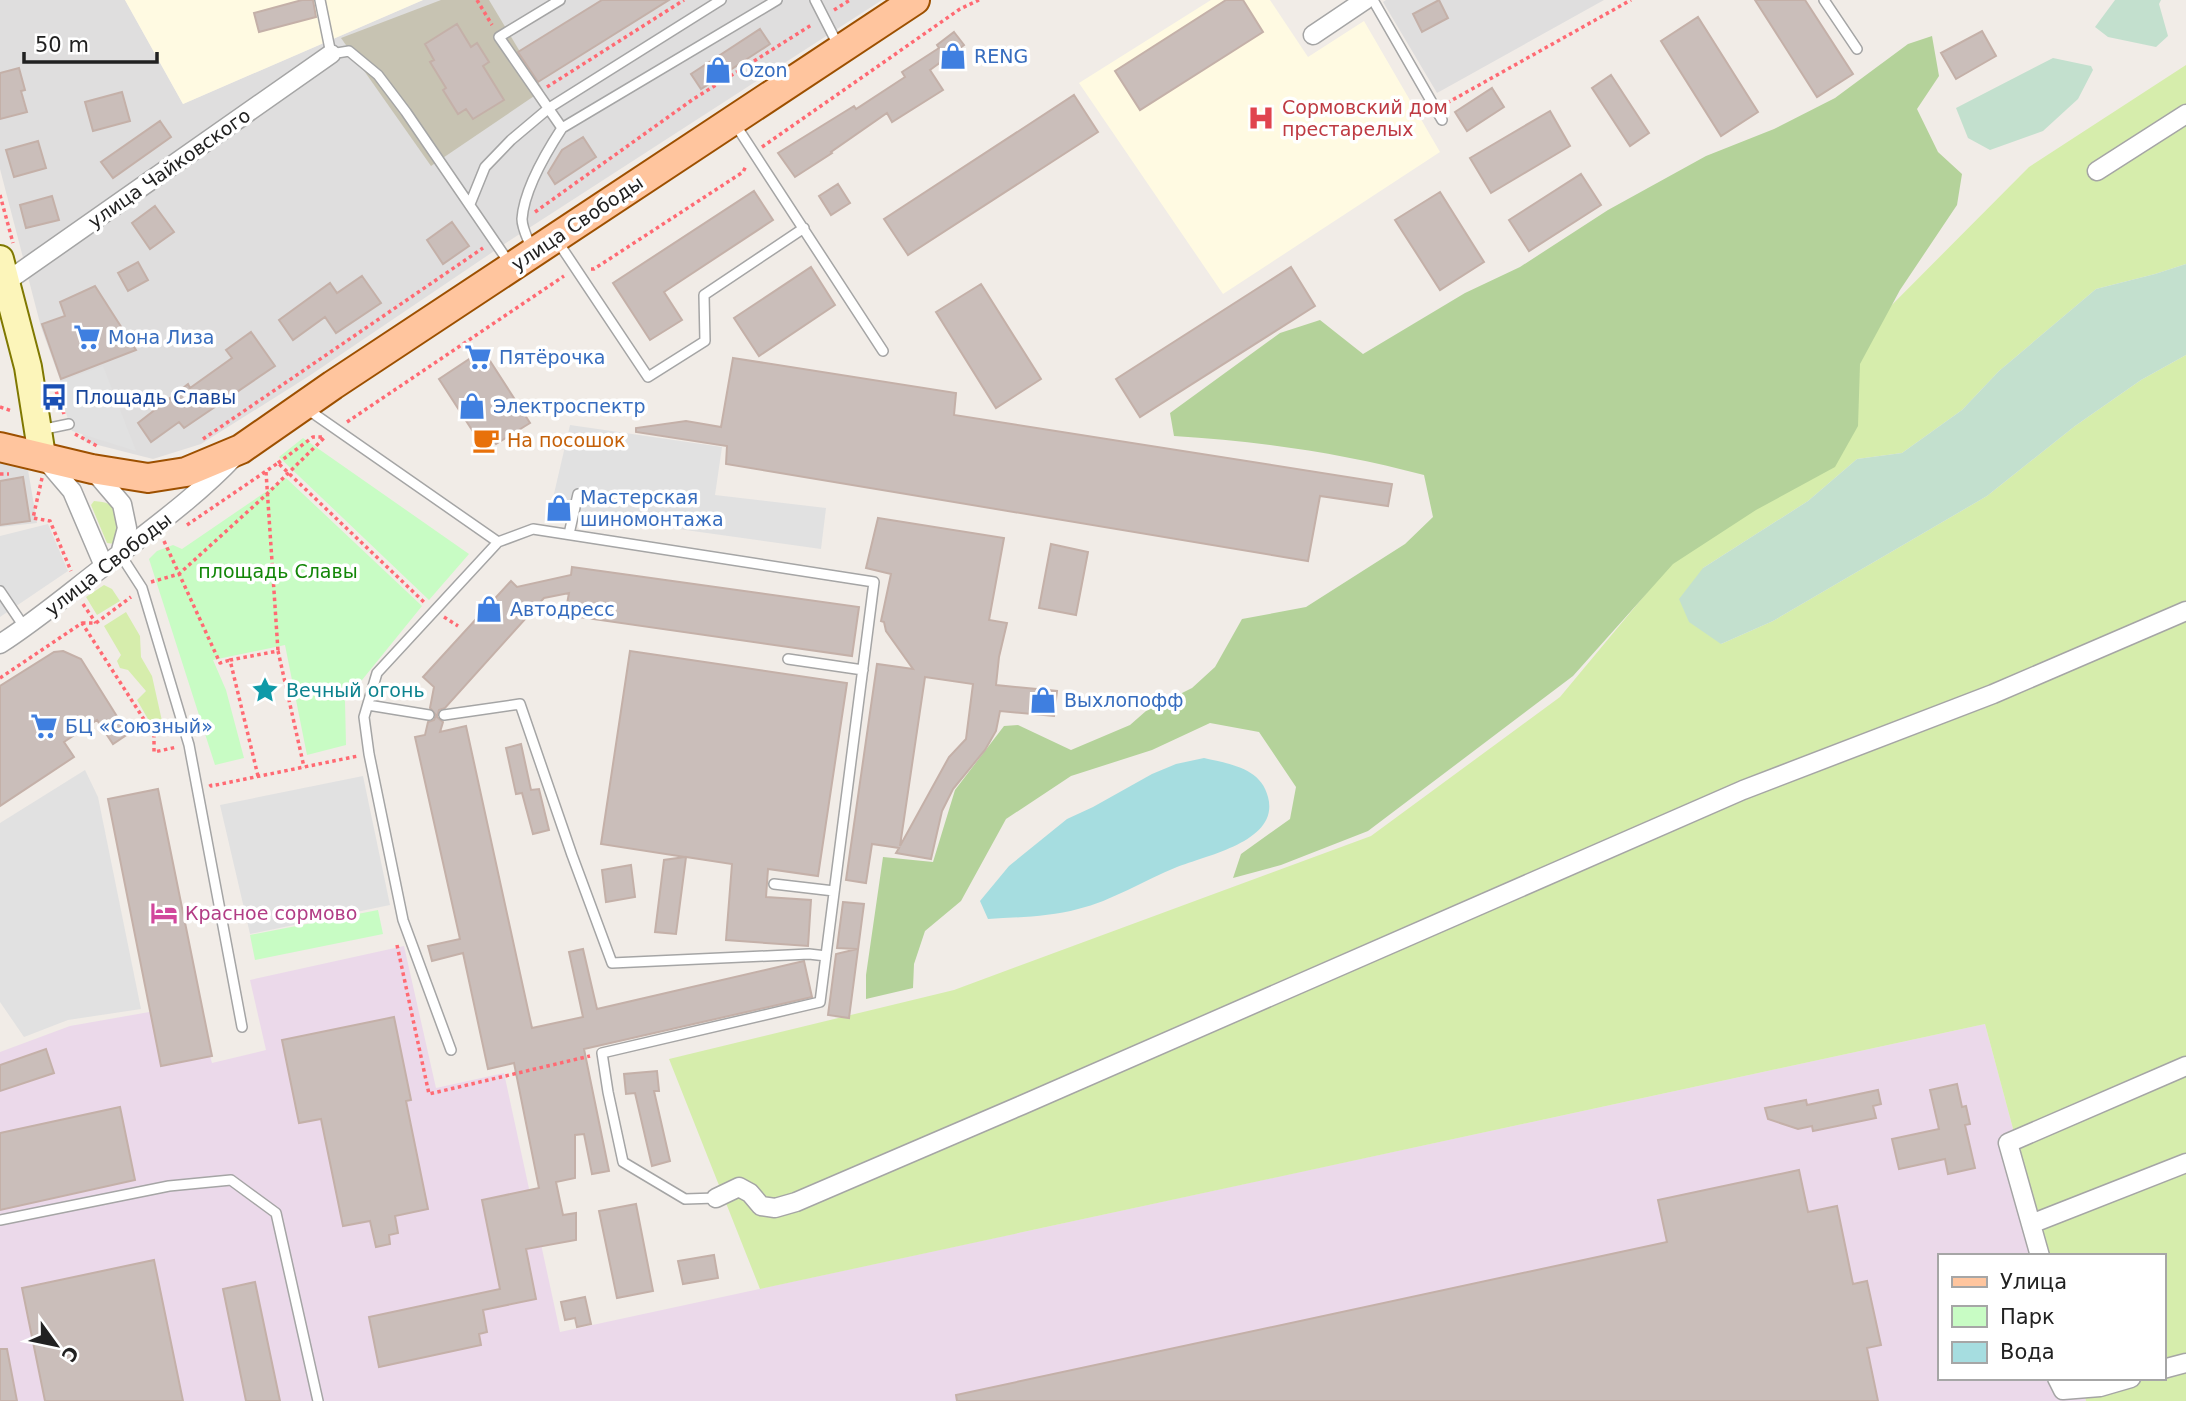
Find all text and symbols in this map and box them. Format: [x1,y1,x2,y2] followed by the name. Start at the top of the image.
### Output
[24,21,158,65] scale bar
[35,33,89,57] text: 50 m
[938,41,968,71] shop icon: RENG
[974,45,1028,67] place label: RENG
[703,55,733,85] shop icon: Ozon
[739,59,788,81] place label: Ozon
[1282,96,1448,140] place label: Сормовский дом престарелых
[1246,103,1276,133] hospital icon: Сормовский дом престарелых
[84,104,254,232] street label: улица Чайковского
[507,171,647,275] street label: улица Свободы
[72,322,102,352] supermarket icon: Мона Лиза
[108,326,215,348] place label: Мона Лиза
[463,342,493,372] supermarket icon: Пятёрочка
[499,346,606,368] place label: Пятёрочка
[39,382,69,412] bus stop icon: Площадь Славы
[75,386,236,408] place label: Площадь Славы
[457,391,487,421] shop icon: Электроспектр
[493,395,646,417] place label: Электроспектр
[471,425,501,455] cafe icon: На посошок
[507,429,626,451] place label: На посошок
[580,486,724,530] place label: Мастерская шиномонтажа
[544,493,574,523] shop icon: Мастерская шиномонтажа
[41,508,175,620] street label: улица Свободы
[198,560,358,582] park label: площадь Славы
[474,594,504,624] shop icon: Автодресс
[510,598,615,620] place label: Автодресс
[250,675,280,705] place icon: Вечный огонь
[286,679,425,701] place label: Вечный огонь
[1028,685,1058,715] shop icon: Выхлопофф
[1064,689,1184,711] place label: Выхлопофф
[29,711,59,741] supermarket icon: БЦ «Союзный»
[65,715,213,737] place label: БЦ «Союзный»
[149,898,179,928] hotel icon: Красное сормово
[185,902,357,924] place label: Красное сормово
[1938,1254,2165,1380] legend
[2000,1270,2067,1294] text: Улица
[2000,1305,2055,1329] text: Парк
[21,1310,91,1380] north arrow
[2000,1340,2055,1364] text: Вода
[57,1342,83,1366] text: С

